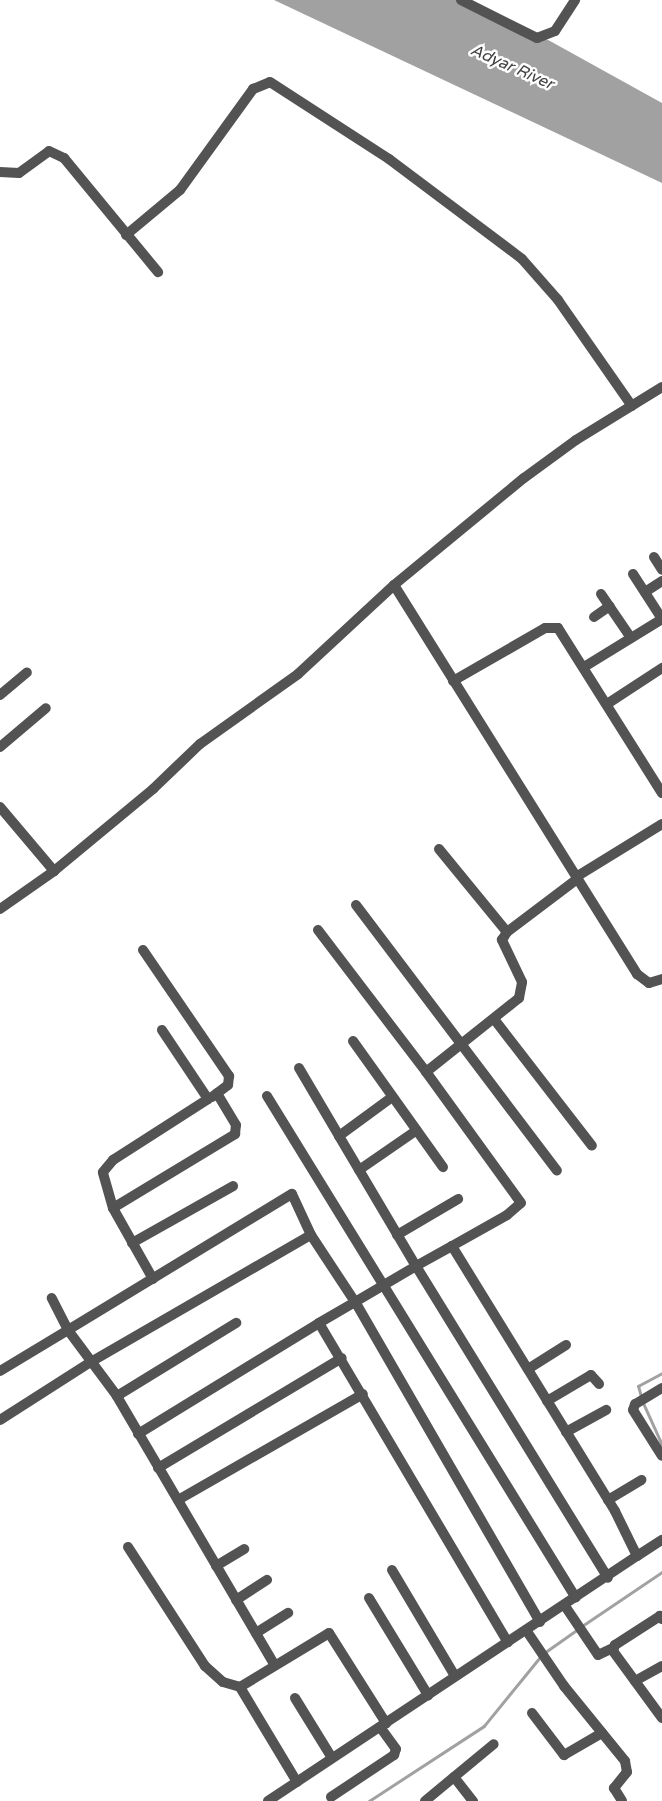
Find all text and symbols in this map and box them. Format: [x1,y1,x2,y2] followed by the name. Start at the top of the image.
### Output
[468,40,556,94] water label: Adyar River

